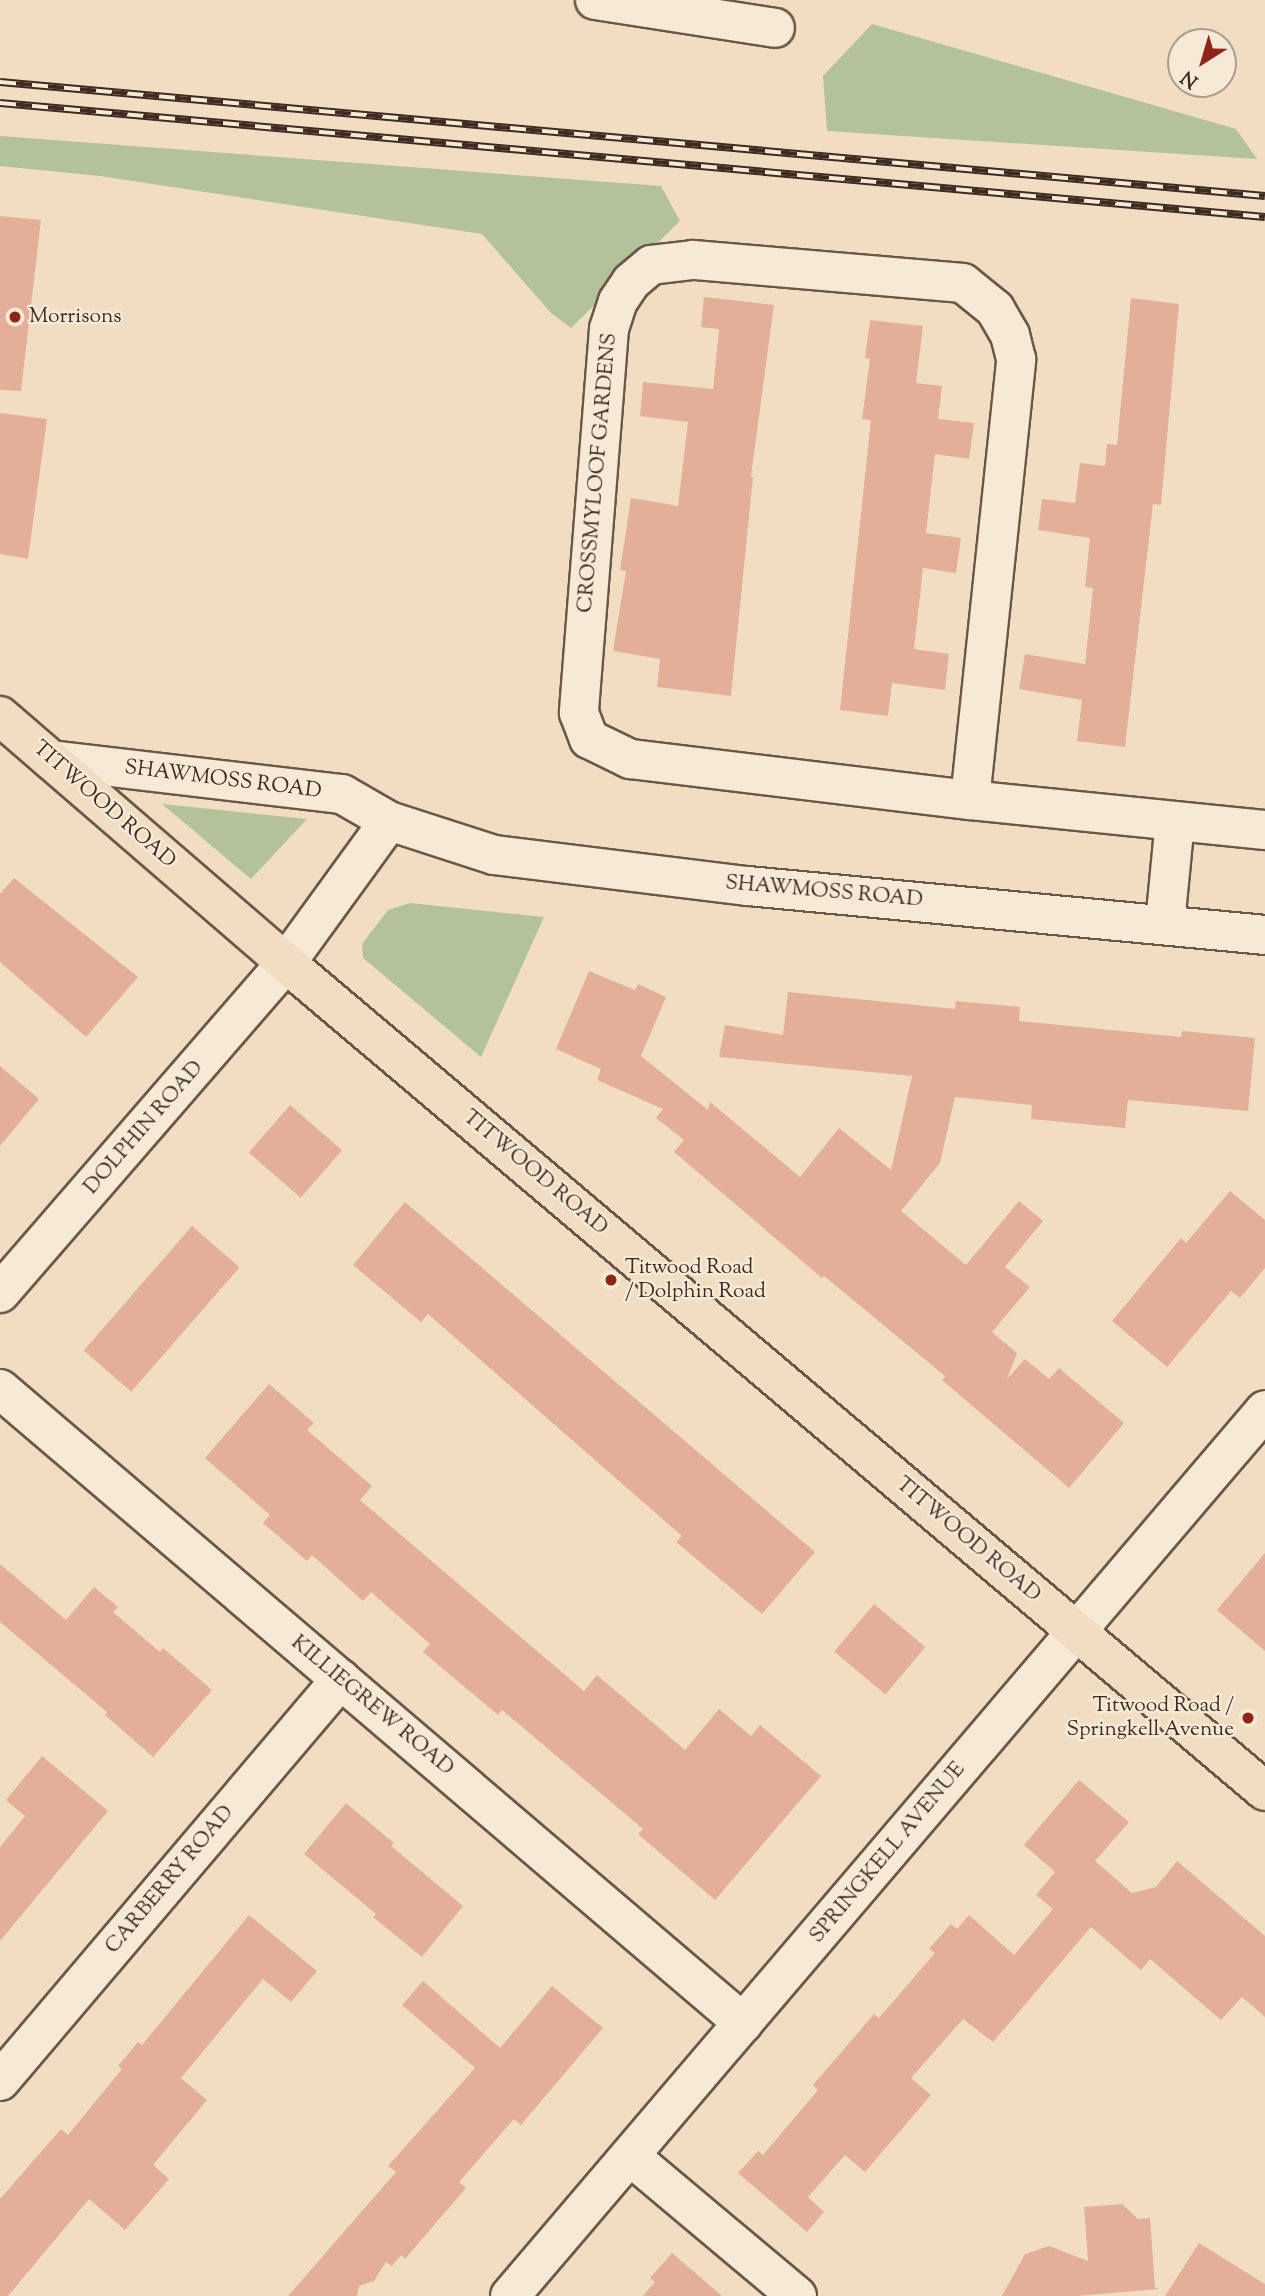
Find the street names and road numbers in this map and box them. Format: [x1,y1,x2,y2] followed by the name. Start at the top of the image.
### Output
[573,332,623,614] street label: CROSSMYLOOF GARDENS
[27,736,181,874] street label: TITWOOD ROAD
[123,755,323,805] street label: SHAWMOSS ROAD
[724,871,924,913] street label: SHAWMOSS ROAD
[79,1056,209,1200] street label: DOLPHIN ROAD
[458,1105,612,1241] street label: TITWOOD ROAD
[891,1472,1045,1608] street label: TITWOOD ROAD
[285,1631,459,1781] street label: KILLIEGREW ROAD
[805,1757,971,1949] street label: SPRINGKELL AVENUE
[101,1801,239,1959] street label: CARBERRY ROAD

